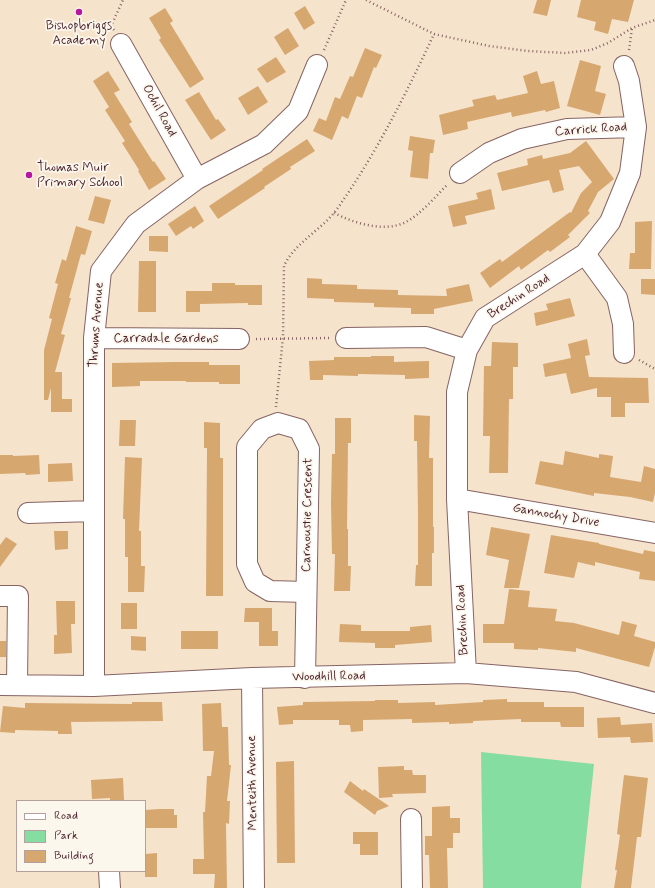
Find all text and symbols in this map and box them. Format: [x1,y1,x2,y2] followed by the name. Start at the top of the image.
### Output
[74,7,84,17] marker: Bishopbriggs Academy
[46,18,112,49] place label: Bishopbriggs Academy
[138,82,180,140] street label: Ochil Road
[554,120,628,140] street label: Carrick Road
[37,160,123,191] place label: Thomas Muir Primary School
[24,170,34,180] marker: Thomas Muir Primary School
[485,271,553,323] street label: Brechin Road
[86,282,108,368] street label: Thrums Avenue
[113,331,219,347] street label: Carradale Gardens
[299,458,317,572] street label: Carnoustie Crescent
[511,501,601,531] street label: Gannochy Drive
[453,584,473,656] street label: Brechin Road
[292,669,366,685] street label: Woodhill Road
[244,735,262,831] street label: Menteith Avenue
[16,800,146,872] legend
[54,808,78,824] text: Road
[54,828,78,844] text: Park
[54,848,94,864] text: Building

